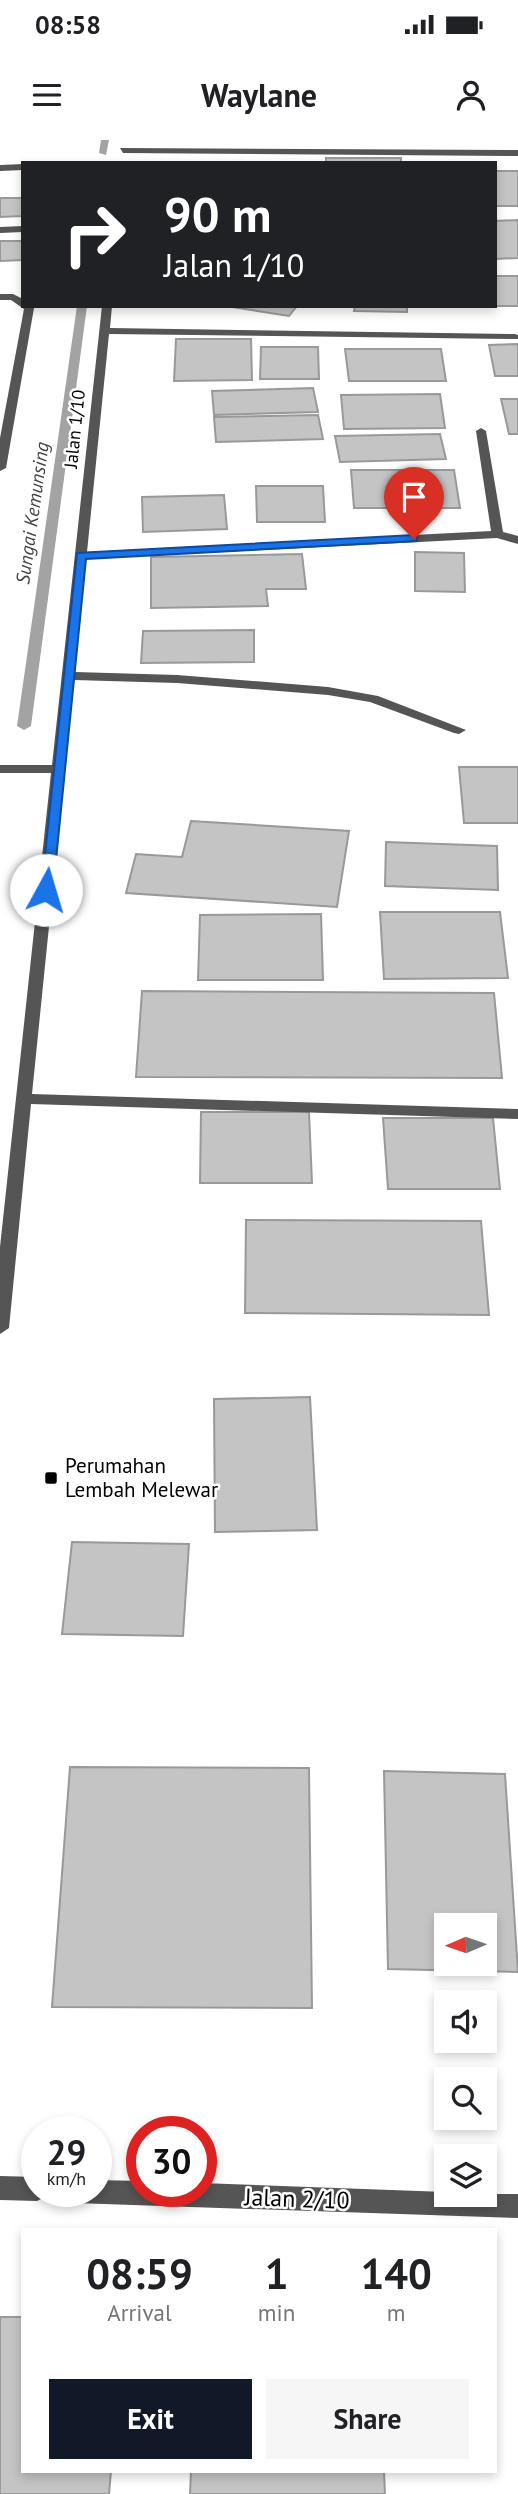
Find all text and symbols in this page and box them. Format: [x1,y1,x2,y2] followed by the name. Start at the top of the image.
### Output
[35,8,101,41] text: 08:58
[201,74,317,116] text: Waylane
[28,76,66,114] icon: menu
[452,76,490,114] icon: person
[164,182,271,246] text: 90 m
[49,189,140,280] icon: right
[164,244,304,286] text: Jalan 1/10
[59,388,90,470] street label: Jalan 1/10
[10,440,54,586] water label: Sungai Kemunsing
[384,467,444,539] pin
[395,478,433,516] icon: arrive
[9,853,83,927] position arrow
[65,1452,218,1503] place label: Perumahan Lembah Melewar
[43,1470,59,1486] marker: Perumahan Lembah Melewar
[434,1913,497,1976] north arrow
[434,1913,497,2207] map controls
[434,1990,497,2053] button: sound
[434,2067,497,2130] button: search
[126,2116,217,2207] speed limit sign: 30
[47,2129,86,2175] text: 29
[434,2144,497,2207] button: layers
[47,2167,86,2190] text: km/h
[243,2181,350,2216] street label: Jalan 2/10
[86,2246,193,2301] text: 08:59
[265,2246,288,2301] text: 1
[360,2246,432,2301] text: 140
[107,2298,172,2327] text: Arrival
[258,2298,295,2327] text: min
[387,2298,405,2327] text: m
[49,2379,252,2459] button: Exit
[266,2379,469,2459] button: Share

